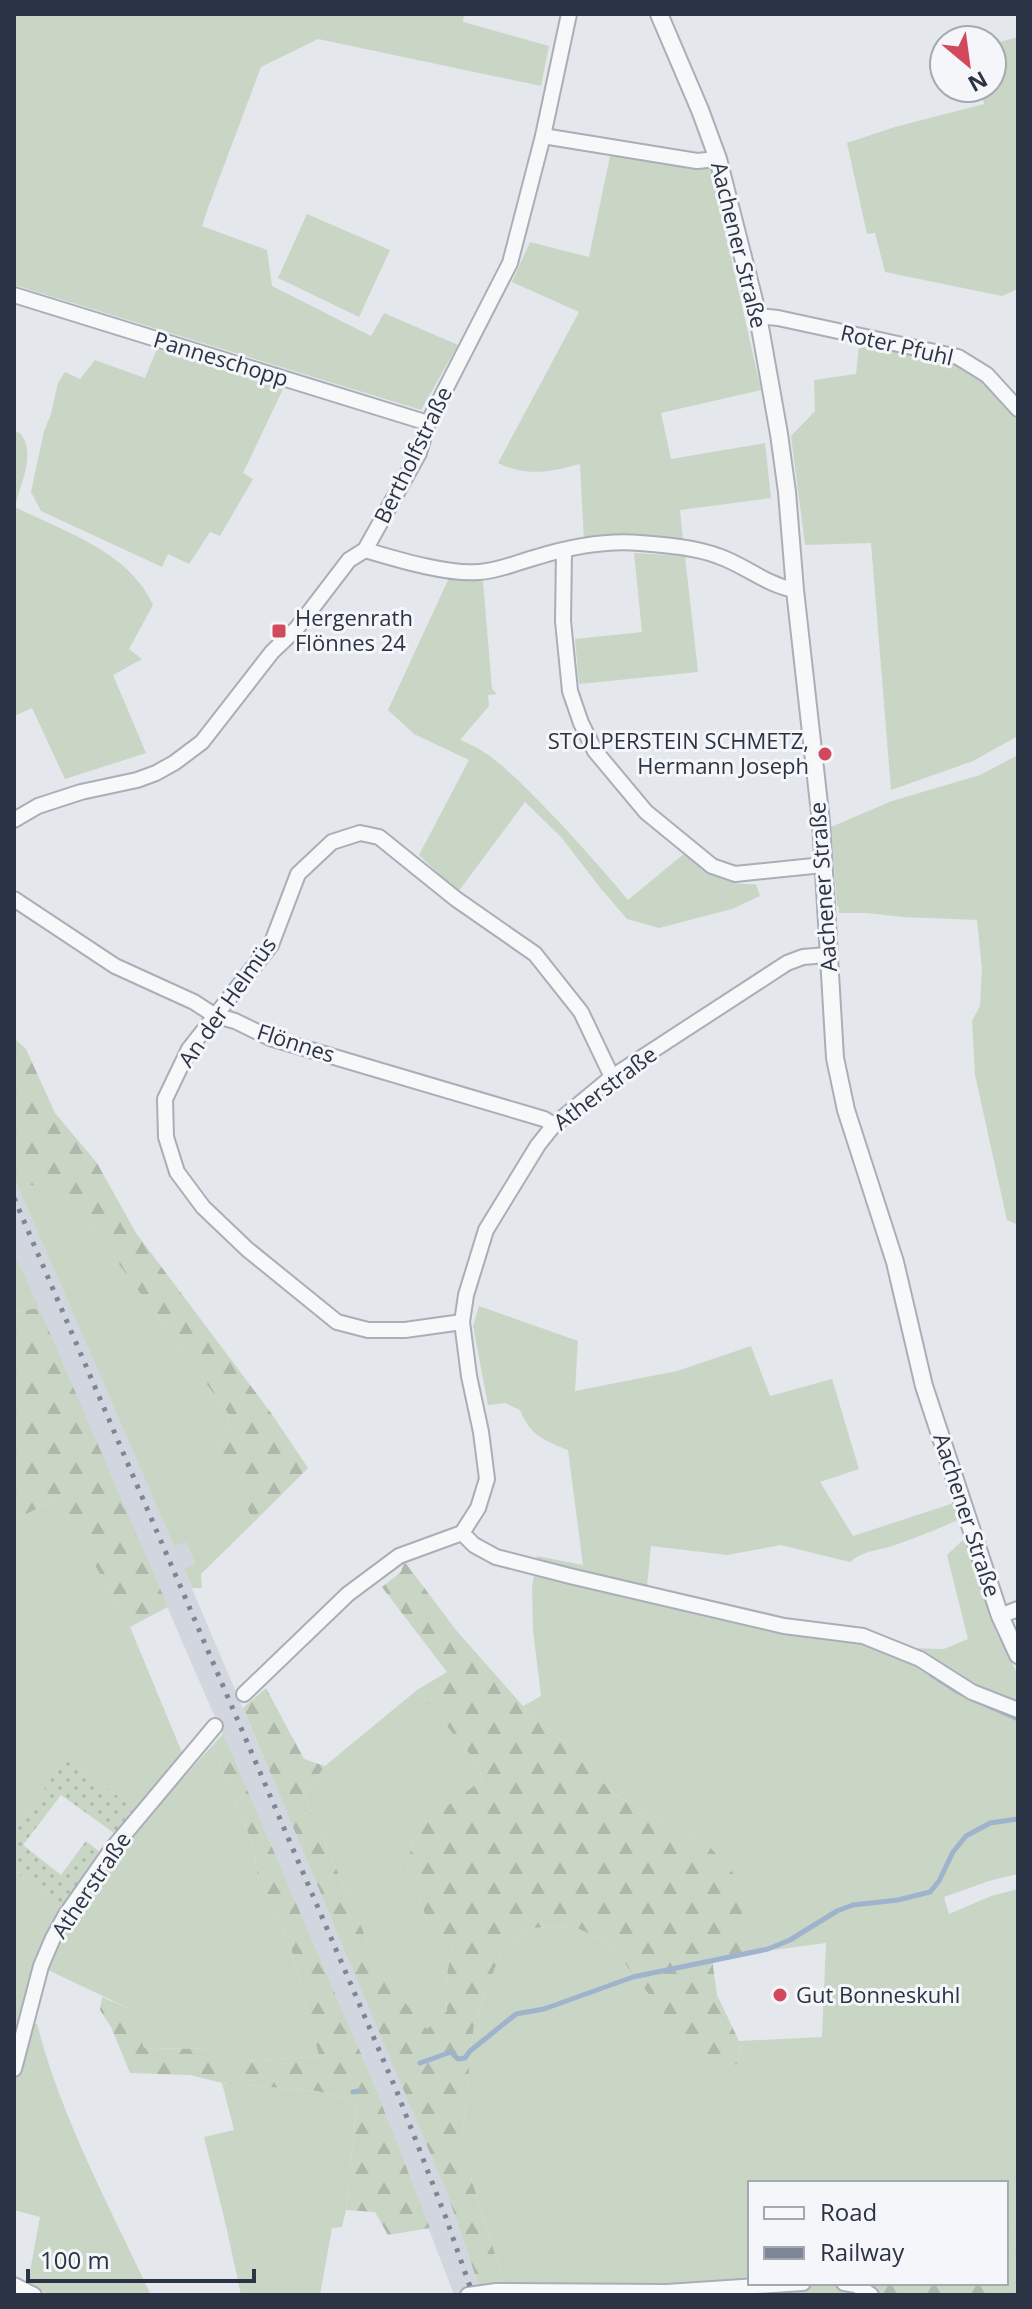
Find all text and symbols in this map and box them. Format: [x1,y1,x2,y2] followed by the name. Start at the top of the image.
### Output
[928,24,1008,104] north arrow
[963,65,993,100] text: N
[705,159,775,331] street label: Aachener Straße
[838,316,957,372] street label: Roter Pfuhl
[150,323,292,393] street label: Panneschopp
[366,381,458,528] street label: Bertholfstraße
[295,602,413,657] place label: Hergenrath Flönnes 24
[270,622,288,640] marker: Hergenrath Flönnes 24
[548,725,809,780] place label: STOLPERSTEIN SCHMETZ, Hermann Joseph
[816,745,834,763] marker: STOLPERSTEIN SCHMETZ, Hermann Joseph
[801,801,843,973] street label: Aachener Straße
[170,931,282,1072] street label: An der Helmüs
[254,1015,339,1069] street label: Flönnes
[547,1038,662,1136] street label: Atherstraße
[927,1429,1009,1600] street label: Aachener Straße
[44,1825,137,1943] street label: Atherstraße
[796,1979,960,2009] place label: Gut Bonneskuhl
[771,1986,789,2004] marker: Gut Bonneskuhl
[748,2181,1008,2285] legend
[820,2195,877,2228] text: Road
[28,2233,254,2283] scale bar
[820,2235,905,2268] text: Railway
[40,2243,110,2276] text: 100 m

